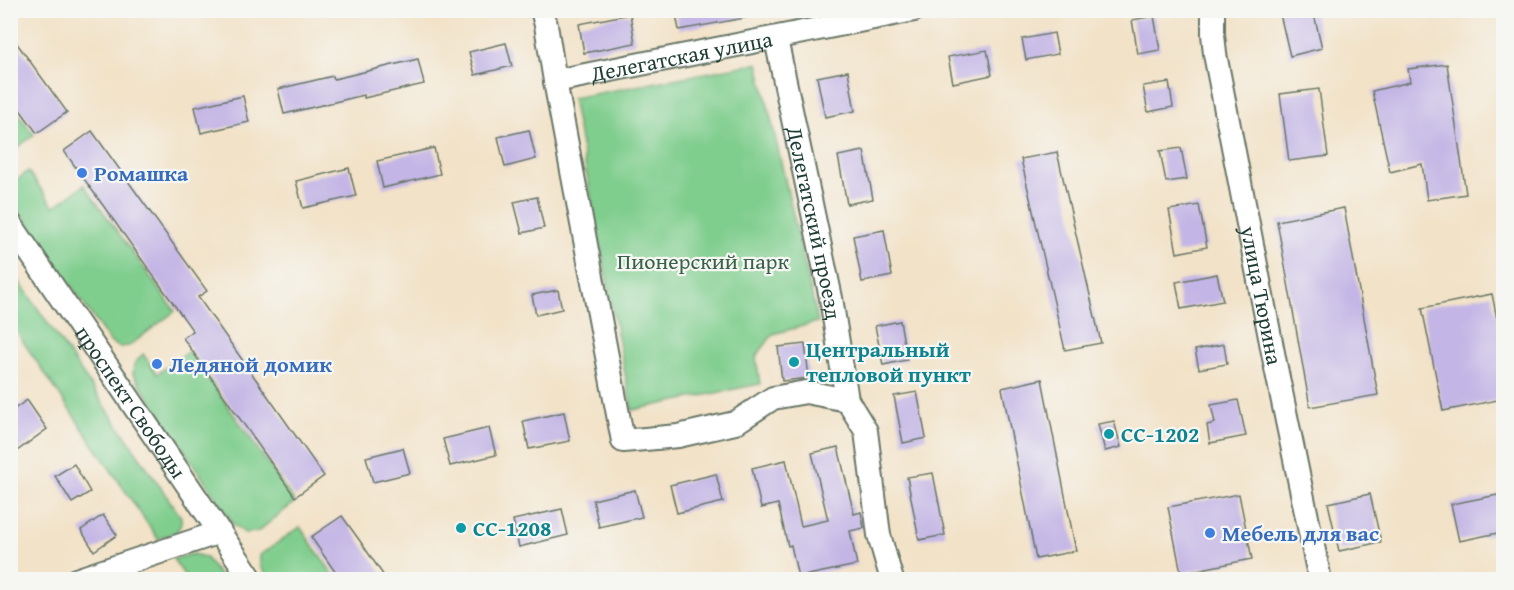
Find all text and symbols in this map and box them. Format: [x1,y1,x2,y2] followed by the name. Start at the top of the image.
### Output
[587,22,776,90] street label: Делегатская улица
[779,122,850,322] street label: Делегатский проезд
[94,157,189,189] place label: Ромашка
[75,166,89,180] marker: Ромашка
[1233,222,1291,368] street label: улица Тюрина
[617,245,789,277] park label: Пионерский парк
[68,319,195,485] street label: проспект Свободы
[806,333,971,390] place label: Центральный тепловой пункт
[169,348,332,380] place label: Ледяной домик
[787,355,801,369] marker: Центральный тепловой пункт
[150,357,164,371] marker: Ледяной домик
[1121,418,1199,450] place label: СС-1202
[1102,427,1116,441] marker: СС-1202
[473,512,551,544] place label: СС-1208
[1222,517,1379,549] place label: Мебель для вас
[454,521,468,535] marker: СС-1208
[1203,526,1217,540] marker: Мебель для вас

